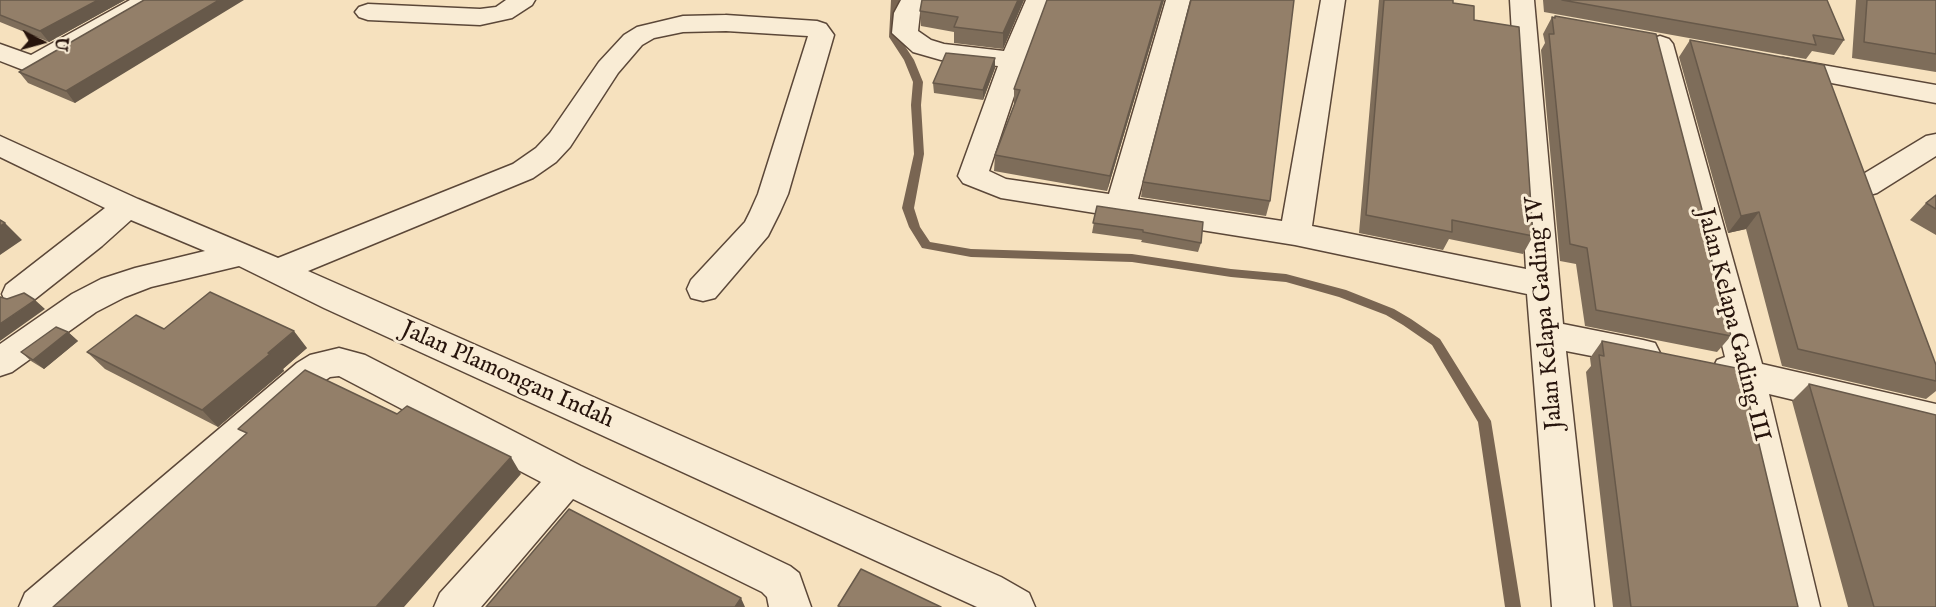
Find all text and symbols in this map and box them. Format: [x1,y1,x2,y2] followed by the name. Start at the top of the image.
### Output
[12,12,72,72] north arrow
[49,36,71,52] text: U
[1521,195,1571,431] street label: Jalan Kelapa Gading IV
[1689,206,1775,444] street label: Jalan Kelapa Gading III
[396,316,618,436] street label: Jalan Plamongan Indah

